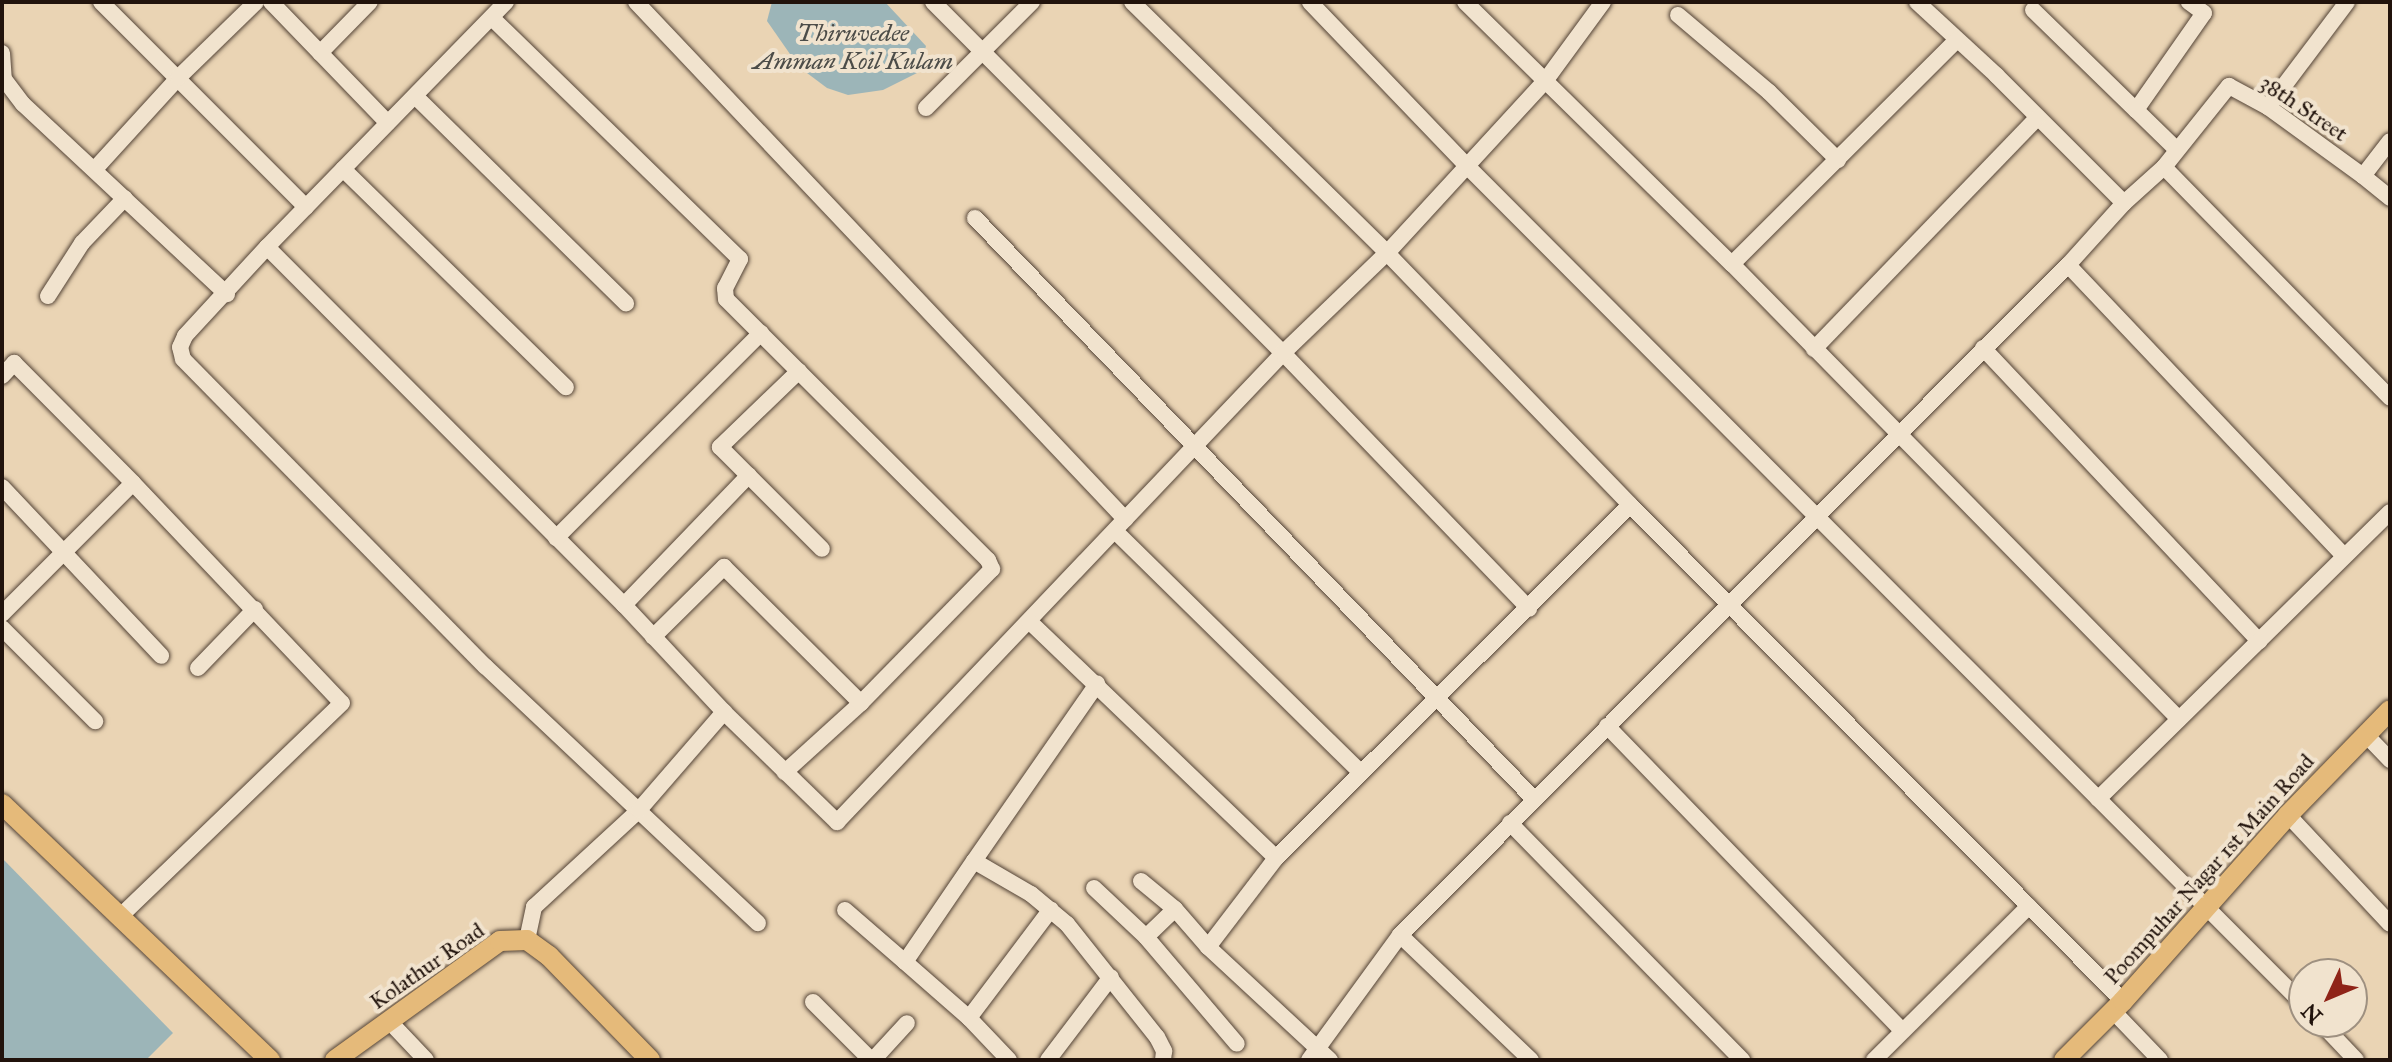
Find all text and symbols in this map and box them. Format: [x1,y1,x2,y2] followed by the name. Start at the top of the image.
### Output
[753,20,953,76] water label: Thiruvedee Amman Koil Kulam
[2255,69,2353,147] street label: 38th Street
[2098,748,2320,990] street label: Poompuhar Nagar 1st Main Road
[365,917,489,1015] street label: Kolathur Road
[2288,958,2368,1038] north arrow
[2296,998,2328,1030] text: N

